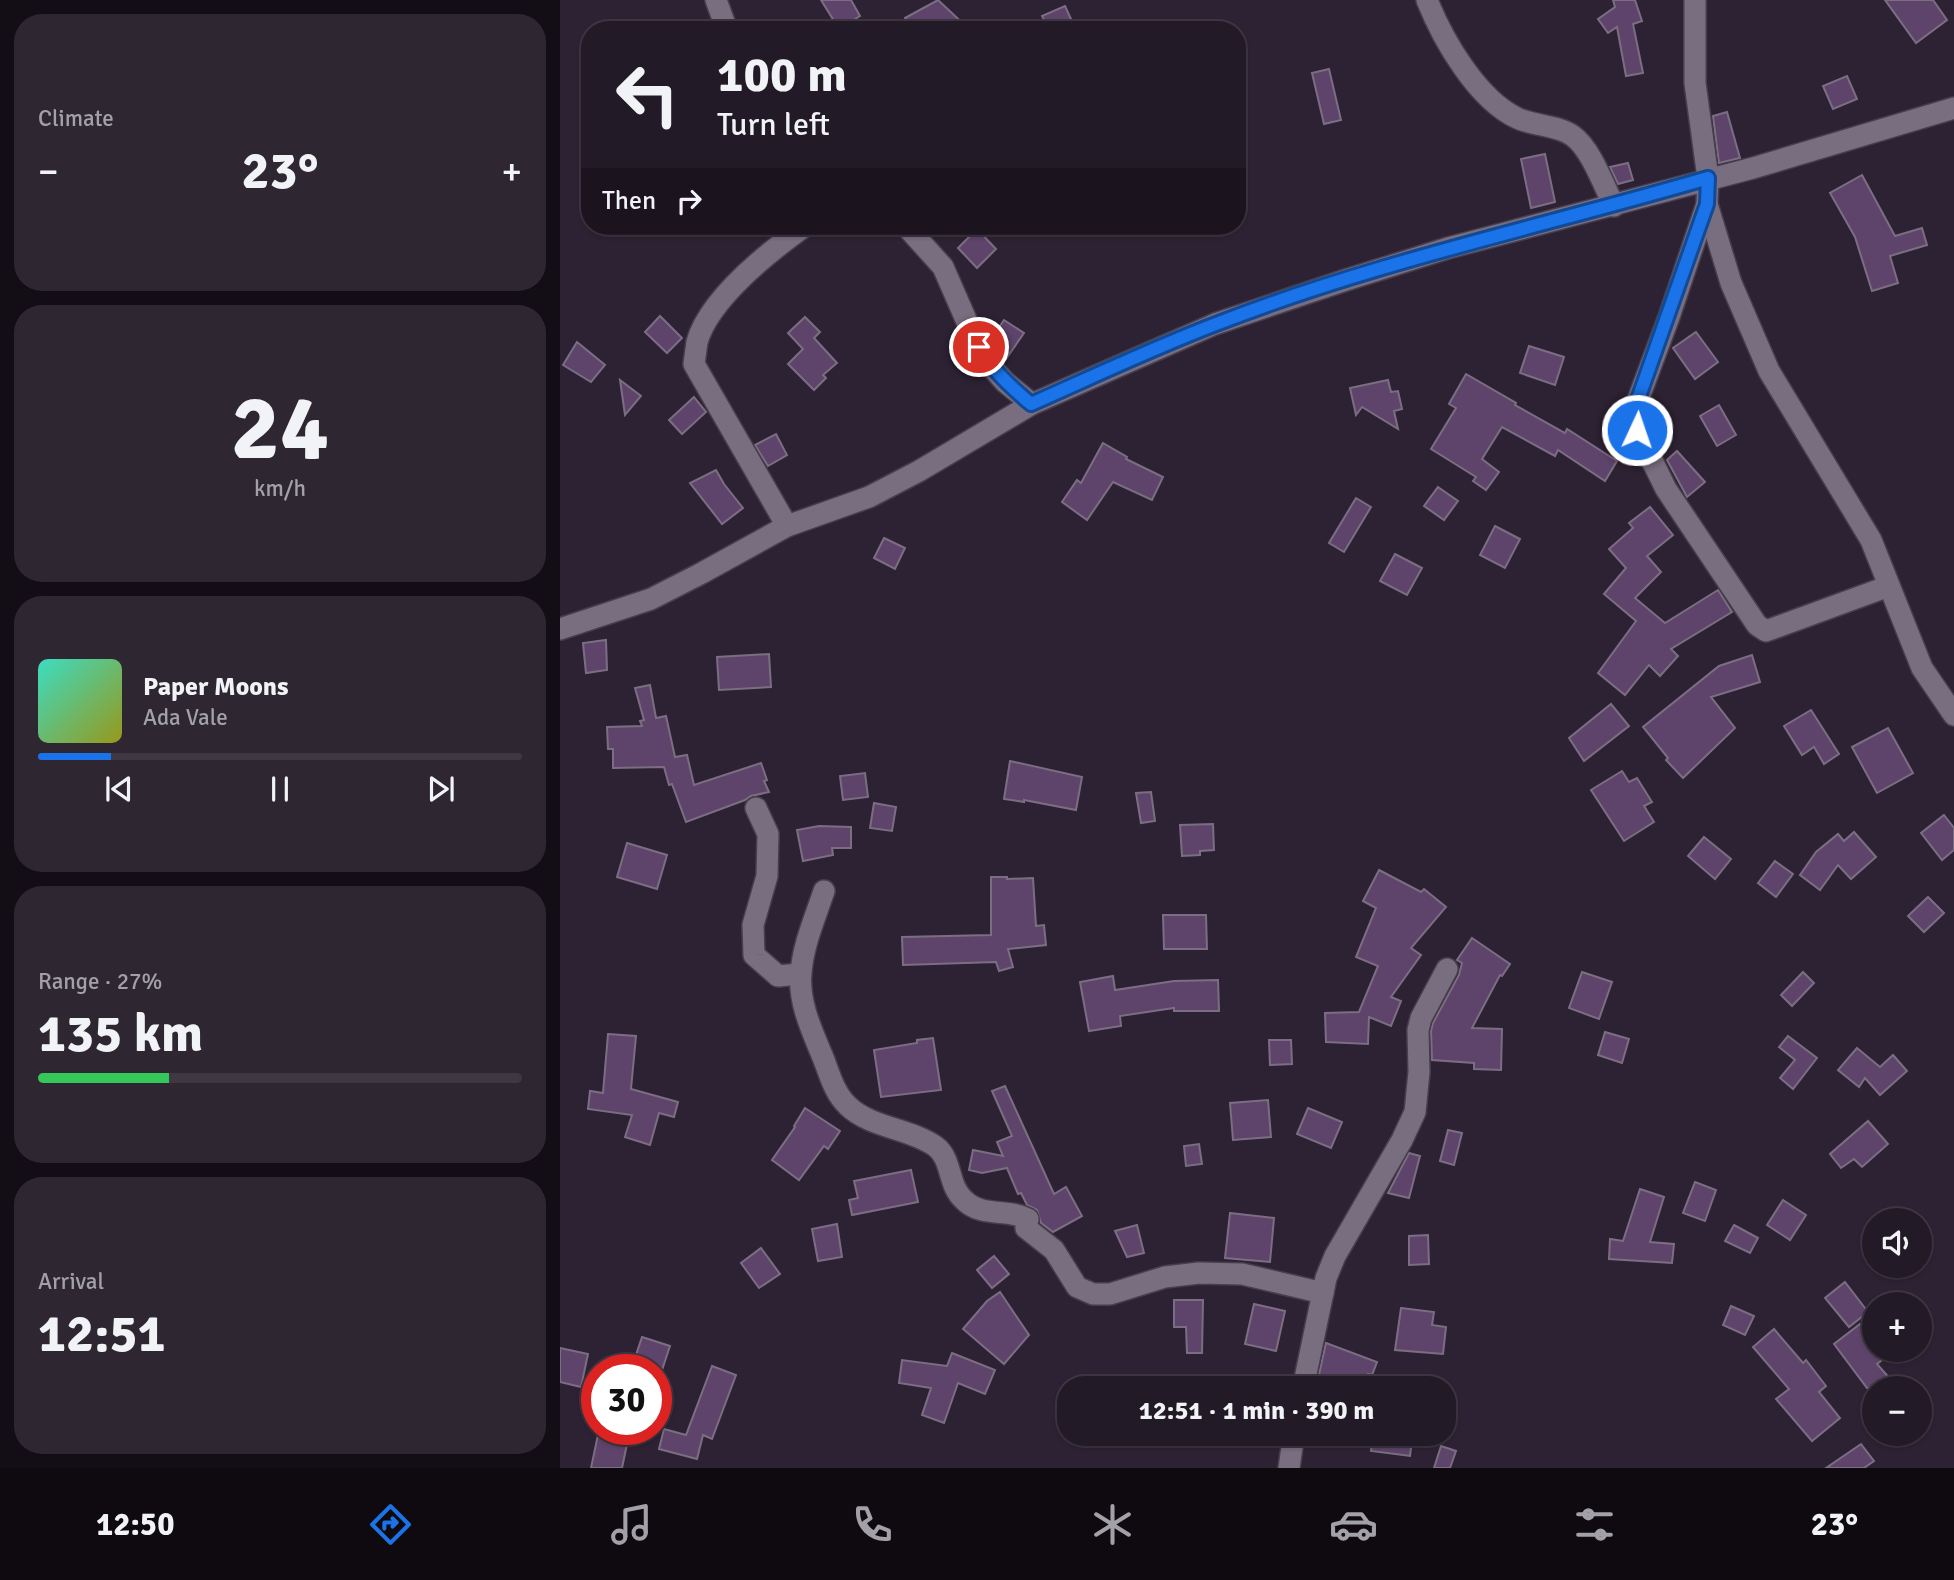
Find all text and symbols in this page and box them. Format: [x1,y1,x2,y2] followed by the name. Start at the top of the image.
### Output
[717,45,847,105] text: 100 m
[602,49,693,140] icon: left
[38,104,114,133] text: Climate
[717,105,830,144] text: Turn left
[242,139,318,203] text: 23°
[38,148,59,195] text: −
[501,148,522,195] text: +
[670,182,708,220] icon: right
[602,185,656,217] text: Then
[949,317,1009,377] pin
[960,328,998,366] icon: arrive
[231,372,329,485] text: 24
[1600,393,1674,467] position arrow
[254,474,306,503] text: km/h
[143,671,289,703] text: Paper Moons
[143,703,228,732] text: Ada Vale
[100,770,138,808] icon: previous
[261,770,299,808] icon: pause
[422,770,460,808] icon: next
[38,967,162,996] text: Range · 27%
[38,1002,203,1066] text: 135 km
[1862,1208,1932,1446] map controls
[1862,1208,1932,1278] button: sound
[38,1267,104,1296] text: Arrival
[1862,1292,1932,1362] button: +
[38,1302,166,1366] text: 12:51
[581,1354,672,1445] speed limit sign: 30
[1862,1376,1932,1446] button: −
[1139,1395,1374,1427] text: 12:51 · 1 min · 390 m
[366,1500,415,1549] icon: directions
[607,1500,656,1549] icon: music
[848,1500,897,1549] icon: phone
[1088,1500,1137,1549] icon: climate
[1329,1500,1378,1549] icon: car
[1570,1500,1619,1549] icon: filters
[96,1505,174,1544] text: 12:50
[1811,1505,1858,1544] text: 23°

